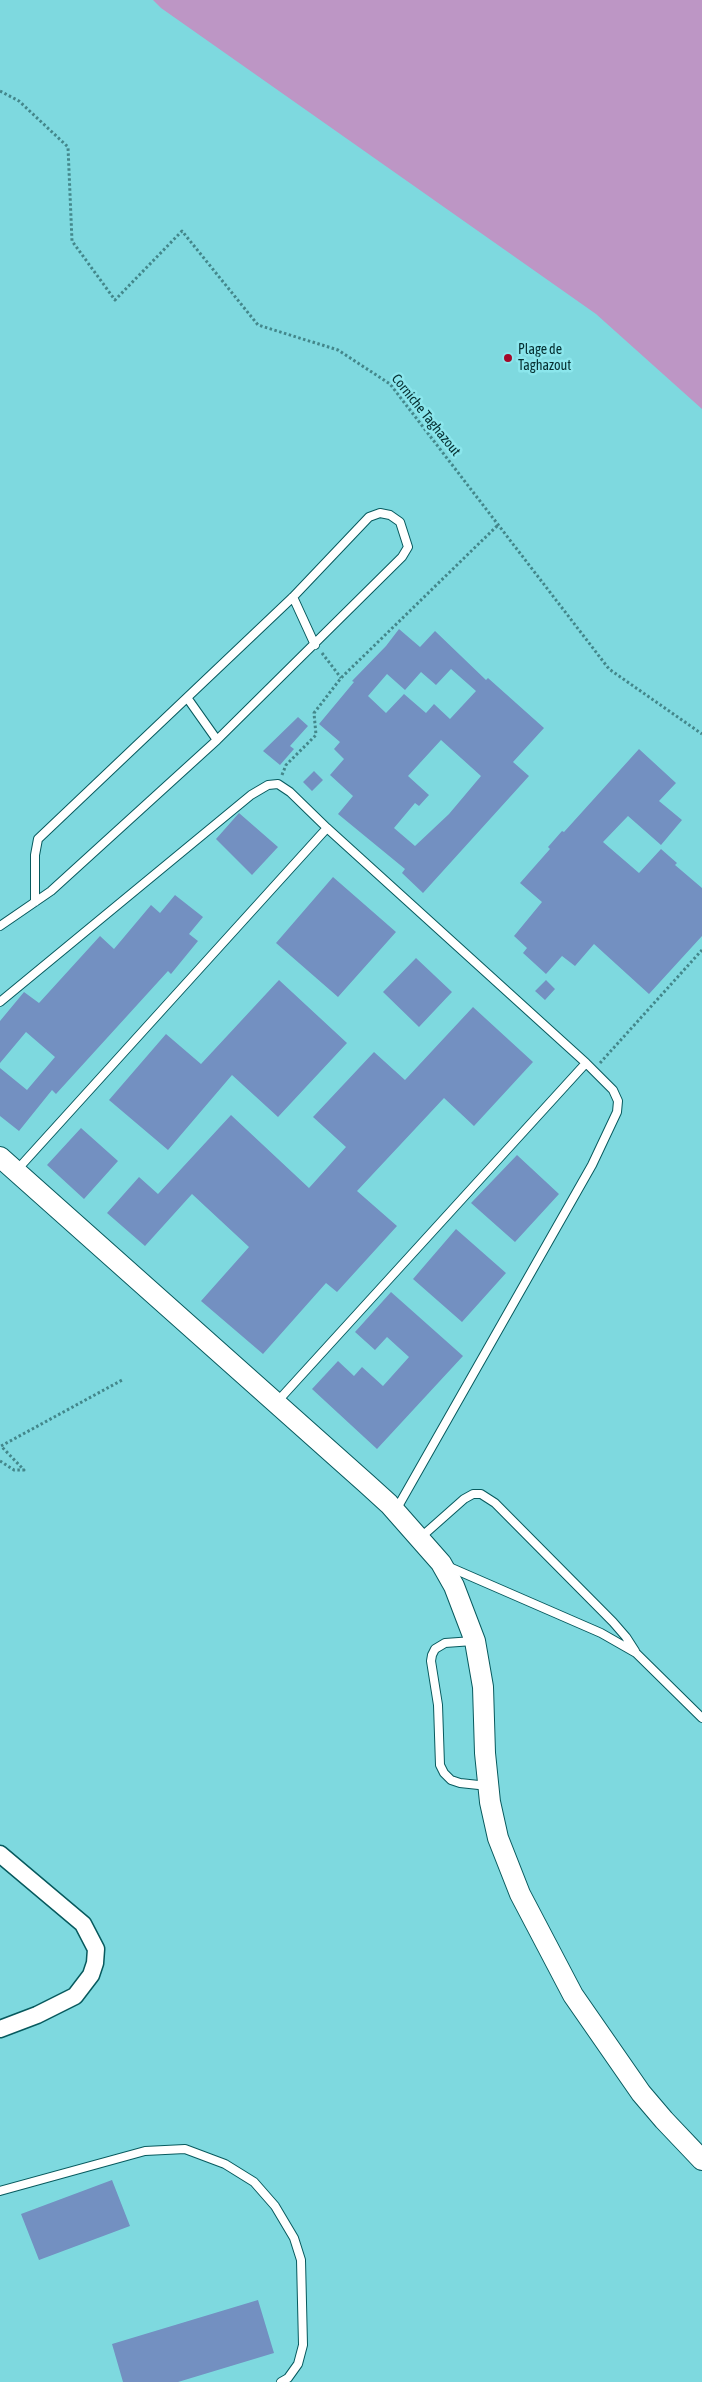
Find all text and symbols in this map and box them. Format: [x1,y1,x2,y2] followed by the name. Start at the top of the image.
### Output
[518,342,571,374] place label: Plage de Taghazout
[502,352,514,364] marker: Plage de Taghazout
[388,371,464,459] street label: Corniche Taghazout

